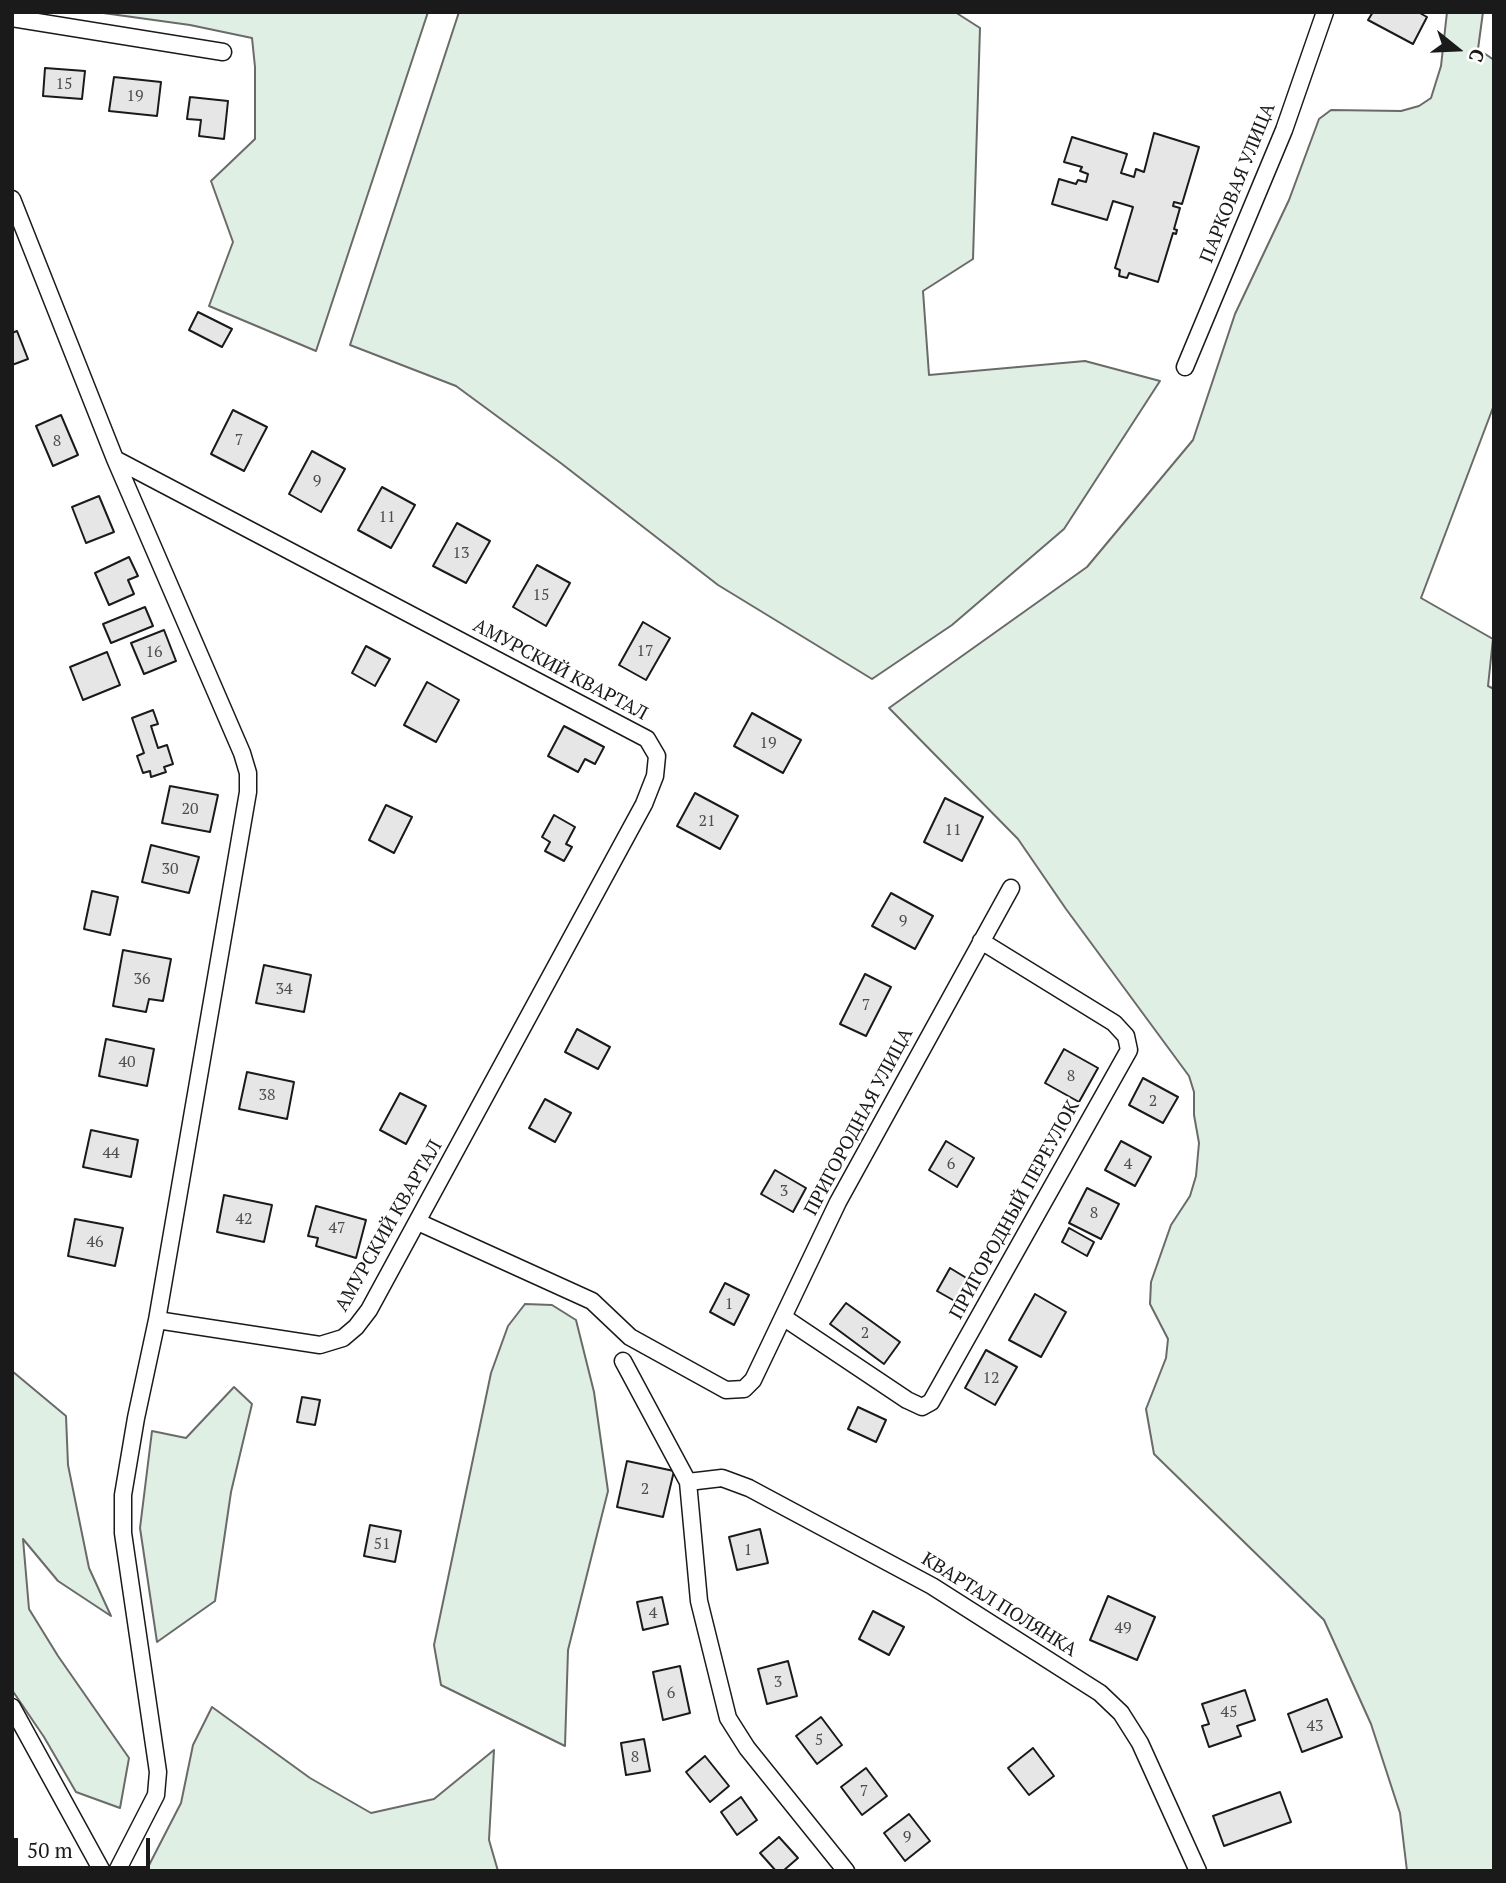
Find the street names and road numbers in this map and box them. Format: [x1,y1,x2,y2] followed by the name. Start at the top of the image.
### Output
[1196,100,1280,266] street label: ПАРКОВАЯ УЛИЦА
[469,614,651,726] street label: АМУРСКИЙ КВАРТАЛ
[800,1024,918,1220] street label: ПРИГОРОДНАЯ УЛИЦА
[945,1097,1085,1323] street label: ПРИГОРОДНЫЙ ПЕРЕУЛОК
[331,1136,447,1316] street label: АМУРСКИЙ КВАРТАЛ
[917,1548,1081,1662] street label: КВАРТАЛ ПОЛЯНКА

